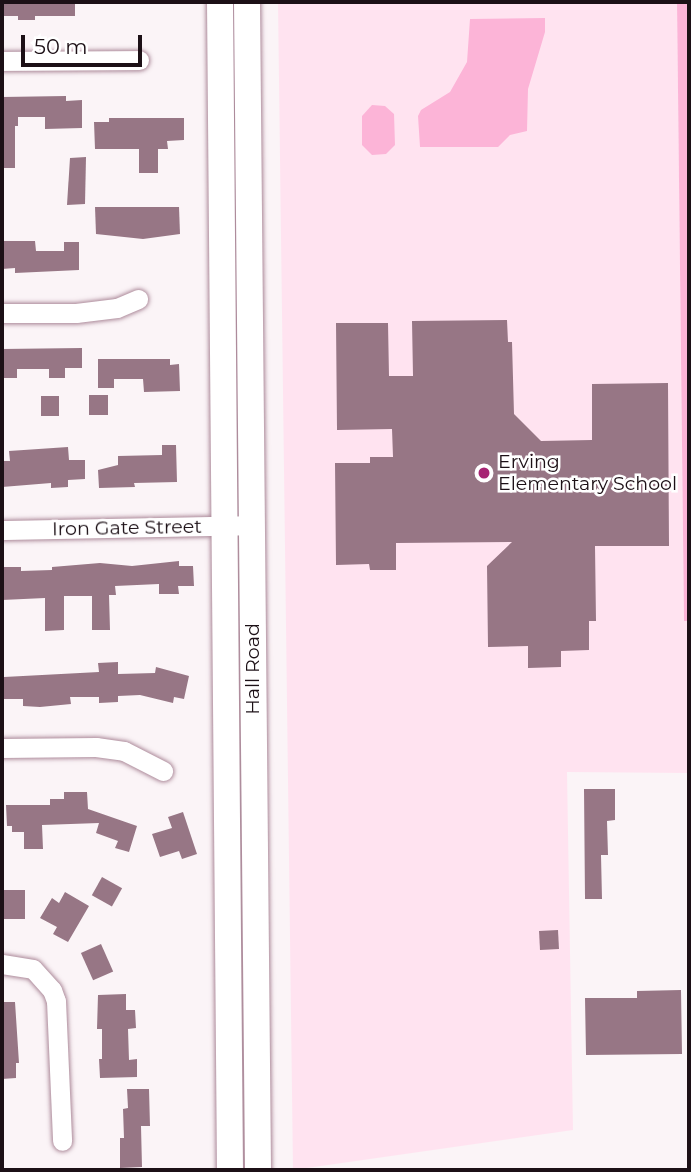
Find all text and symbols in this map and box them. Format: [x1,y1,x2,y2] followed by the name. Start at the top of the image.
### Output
[24,21,145,65] scale bar
[34,34,88,59] text: 50 m
[498,451,677,495] place label: Erving Elementary School
[476,465,492,481] marker: Erving Elementary School
[52,515,202,541] street label: Iron Gate Street
[242,623,264,715] street label: Hall Road

